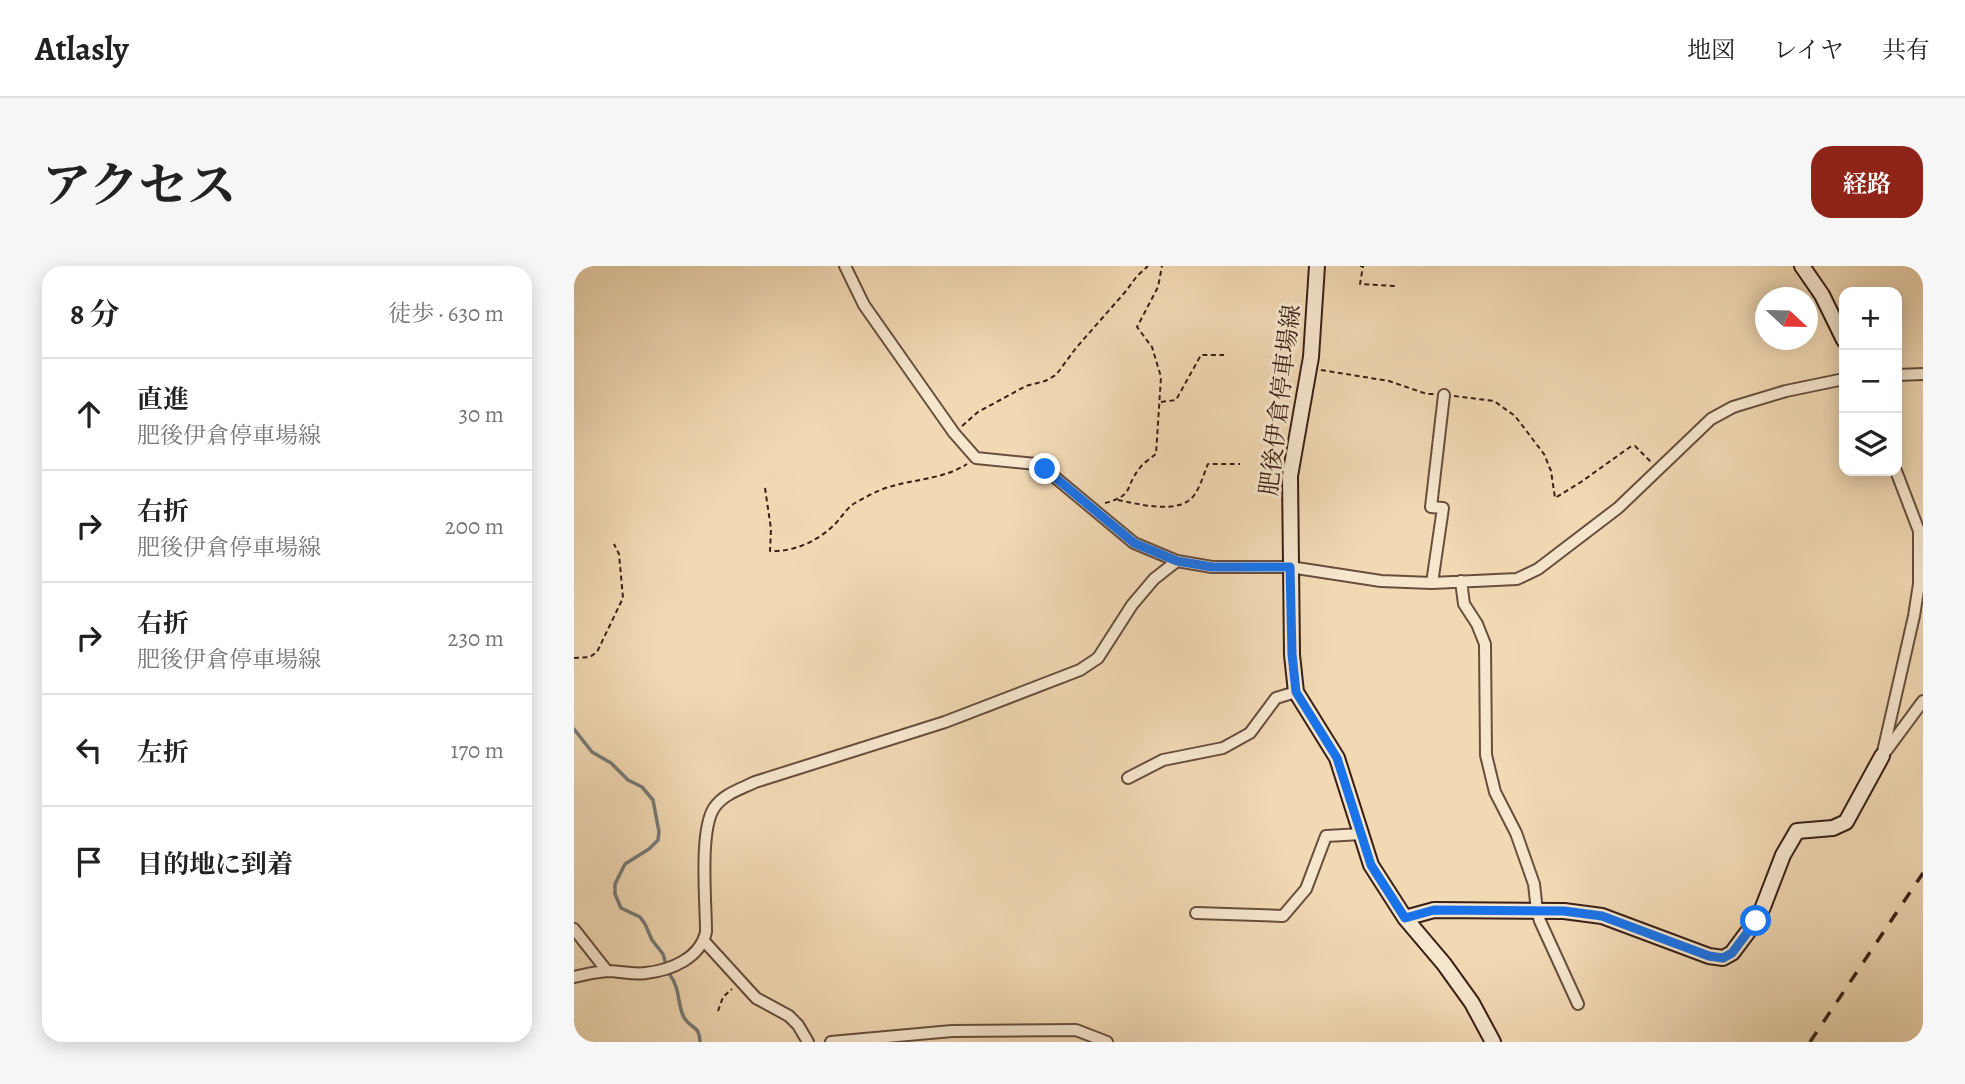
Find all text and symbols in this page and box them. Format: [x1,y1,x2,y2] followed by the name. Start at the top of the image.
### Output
[35,26,129,71] text: Atlasly
[1687,34,1735,66] text: 地図
[1773,34,1844,66] text: レイヤ
[1882,34,1930,66] text: 共有
[1811,146,1923,218] button: 経路
[42,152,237,219] text: アクセス
[1755,287,1818,350] north arrow
[1839,287,1902,476] map controls
[1839,287,1902,350] button: +
[70,294,120,334] text: 8 分
[388,298,504,329] text: 徒歩 · 630 m
[1252,303,1308,497] street label: 肥後伊倉停車場線
[1839,350,1902,413] button: −
[137,382,189,417] text: 直進
[70,395,108,433] icon: ahead
[458,399,504,430] text: 30 m
[1839,413,1902,476] button: layers
[137,420,321,451] text: 肥後伊倉停車場線
[1029,453,1060,484] route end
[137,494,189,529] text: 右折
[70,507,108,545] icon: right
[445,511,504,542] text: 200 m
[137,532,321,563] text: 肥後伊倉停車場線
[137,606,189,641] text: 右折
[70,619,108,657] icon: right
[448,623,504,654] text: 230 m
[137,644,321,675] text: 肥後伊倉停車場線
[70,731,108,769] icon: left
[137,735,189,770] text: 左折
[451,735,504,766] text: 170 m
[70,843,108,881] icon: arrive
[137,847,293,882] text: 目的地に到着
[1740,905,1771,936] route start

